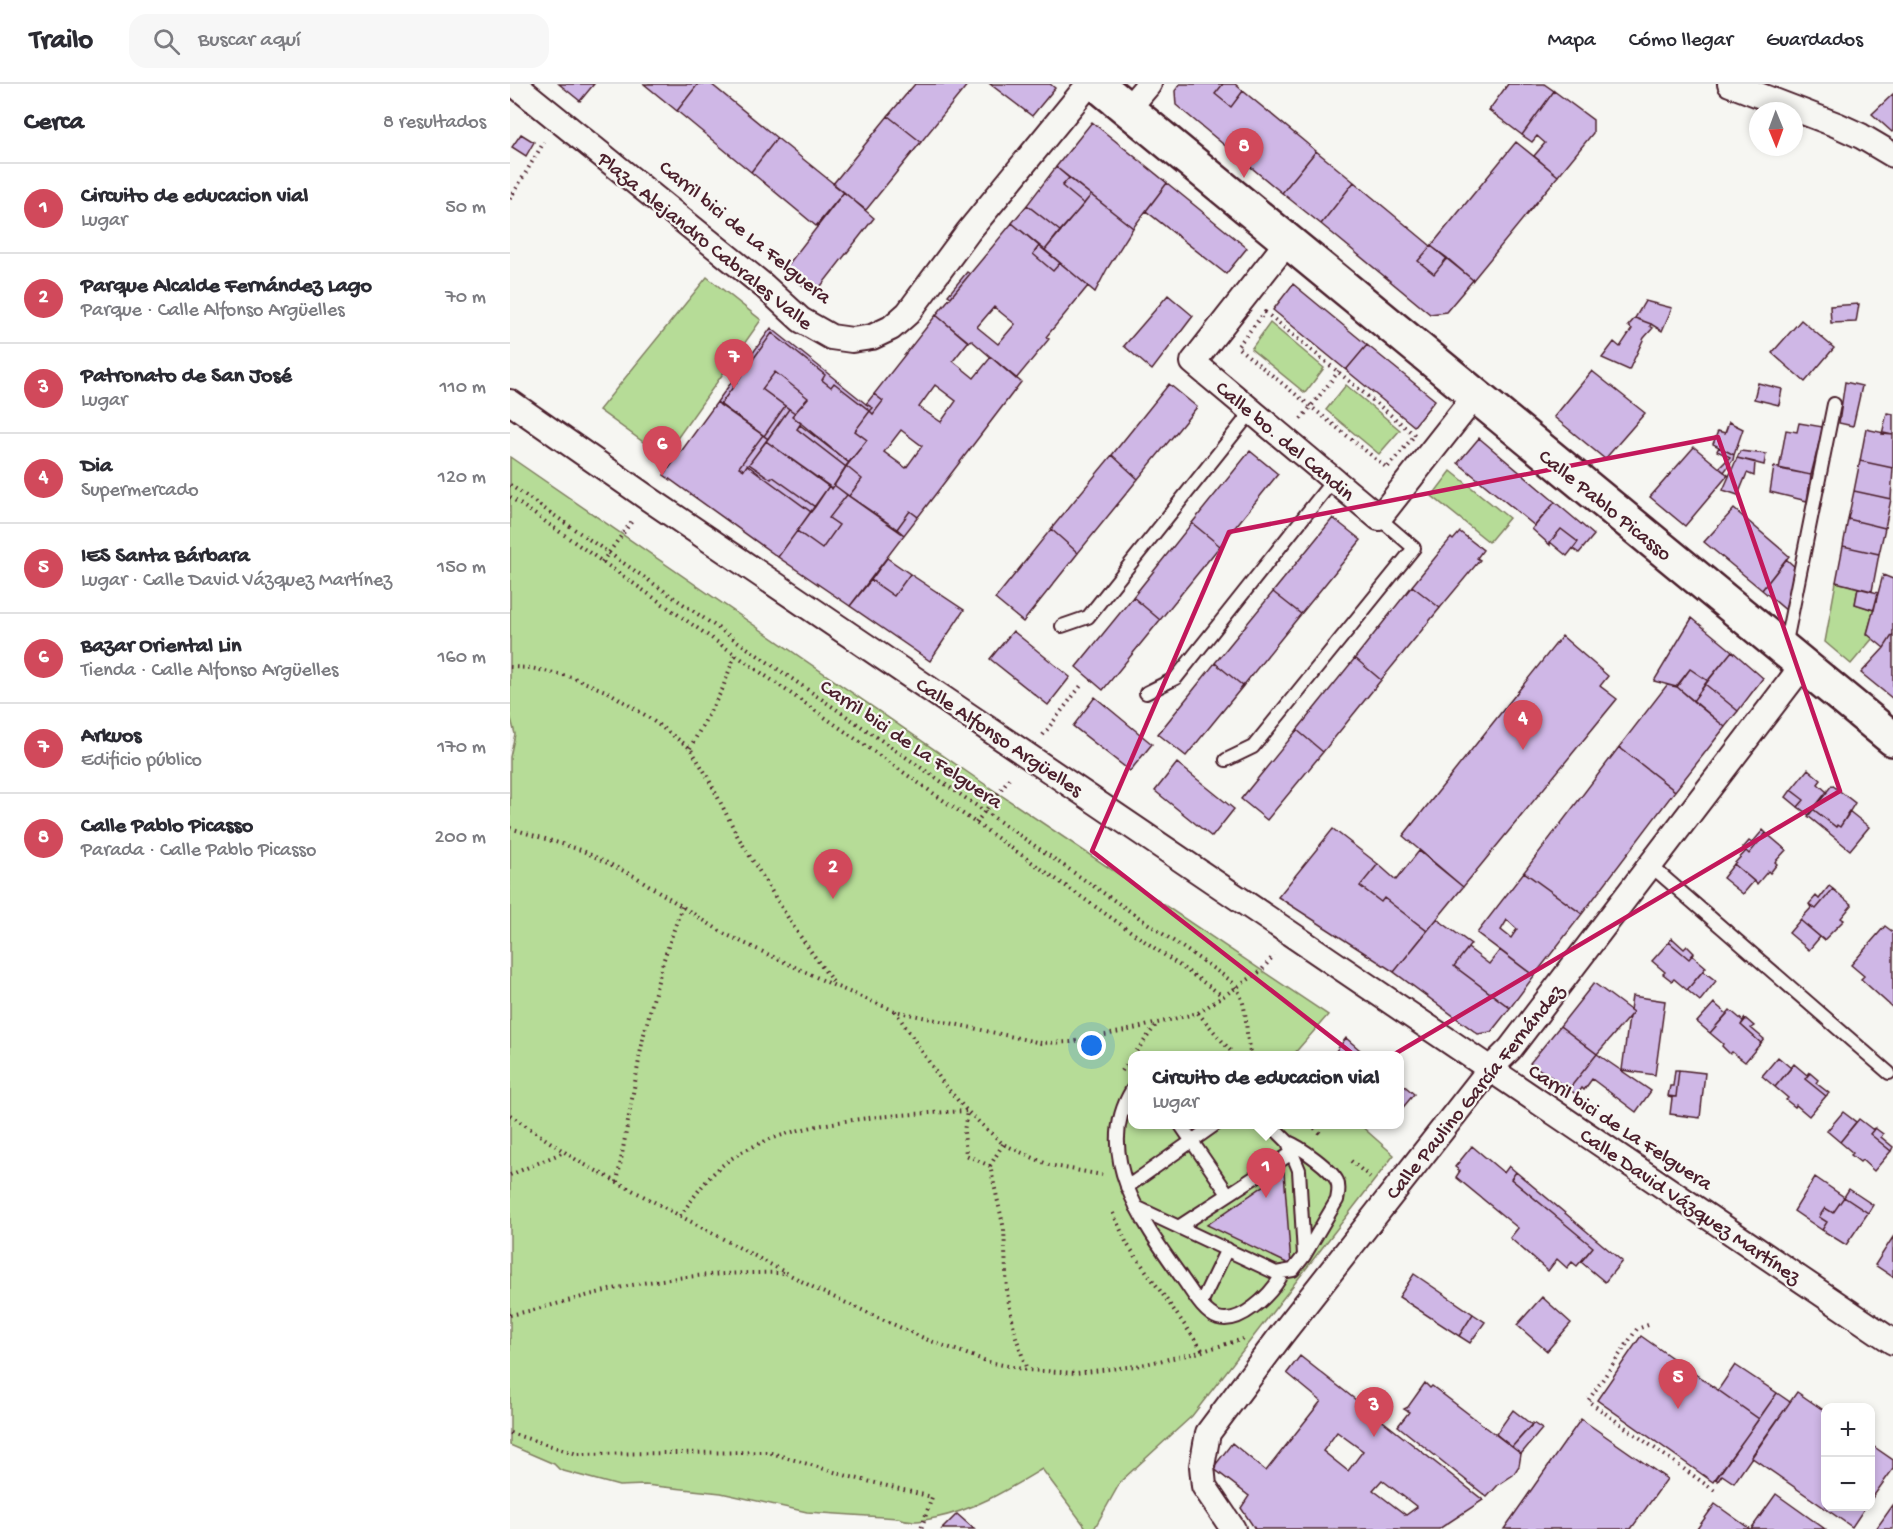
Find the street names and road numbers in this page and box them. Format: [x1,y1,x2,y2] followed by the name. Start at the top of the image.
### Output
[590,147,817,338] street label: Plaza Alejandro Cabrales Valle
[652,156,836,312] street label: Carril bici de La Felguera
[1209,377,1359,508] street label: Calle bo. del Candin
[1532,445,1676,568] street label: Calle Pablo Picasso
[910,674,1087,805] street label: Calle Alfonso Argüelles
[814,675,1007,817] street label: Carril bici de La Felguera
[1382,980,1572,1206] street label: Calle Paulino García Fernández
[1522,1060,1717,1199] street label: Carril bici de La Felguera
[1574,1124,1805,1292] street label: Calle David Vázquez Martínez

